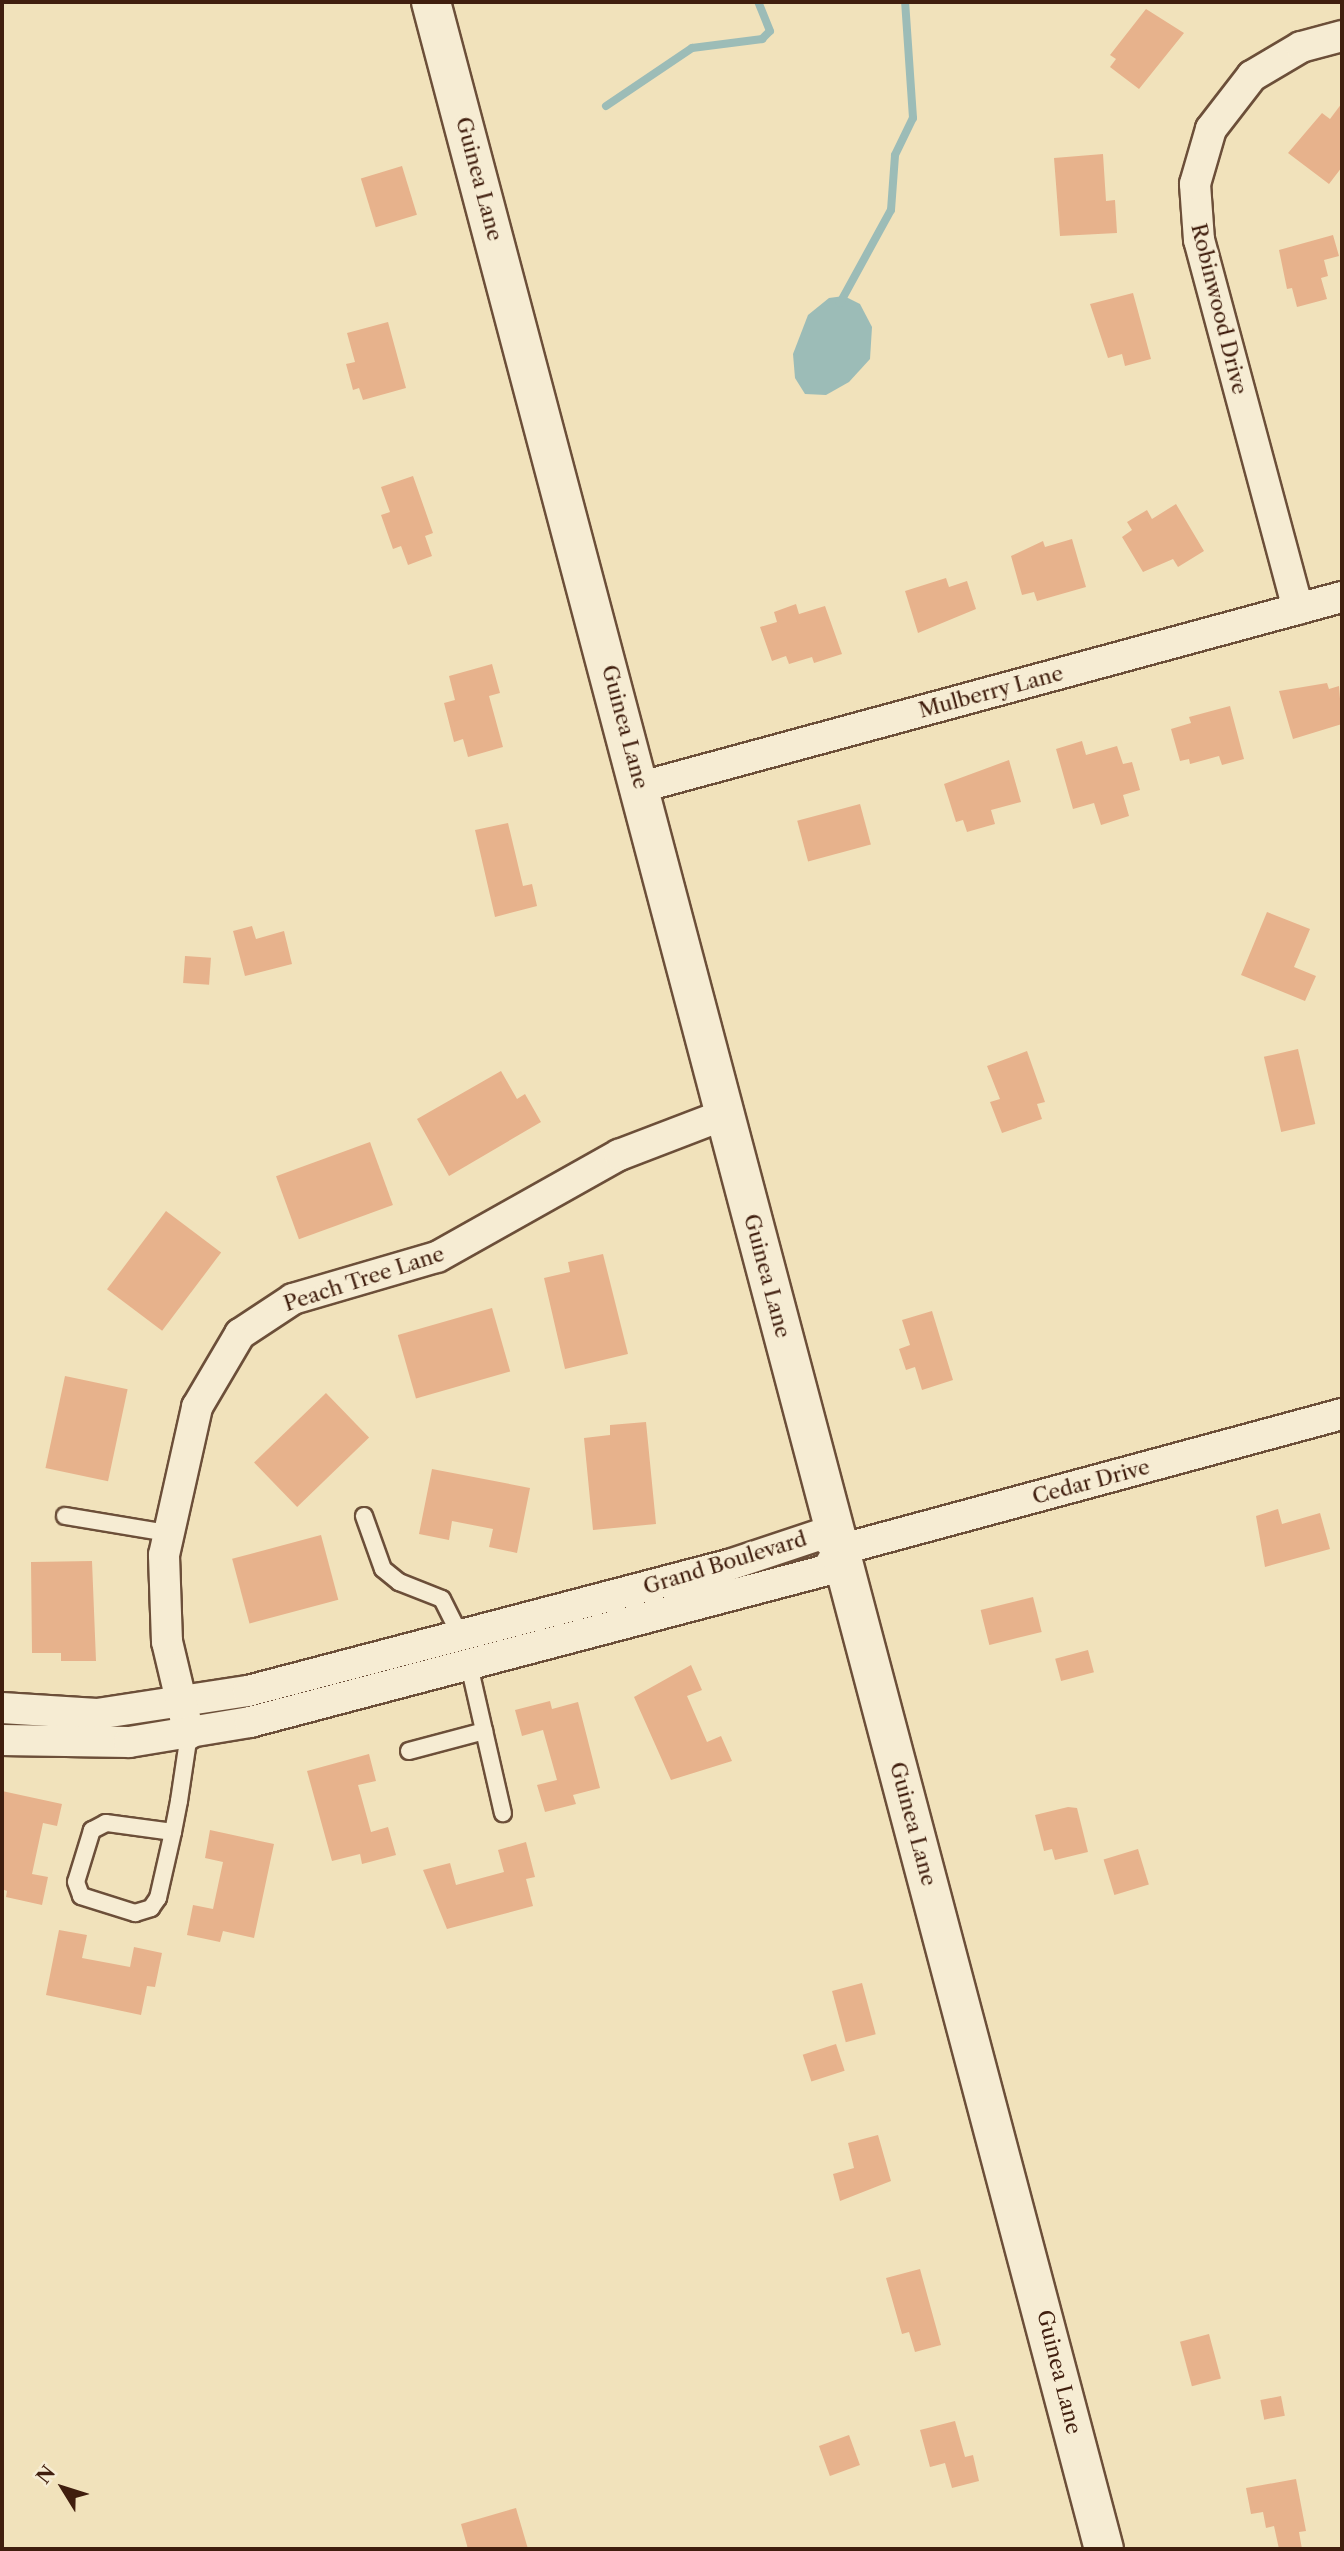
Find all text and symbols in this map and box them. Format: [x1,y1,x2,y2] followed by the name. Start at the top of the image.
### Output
[450,114,508,244] street label: Guinea Lane
[1186,221,1252,397] street label: Robinwood Drive
[916,661,1066,723] street label: Mulberry Lane
[596,662,654,792] street label: Guinea Lane
[738,1211,796,1341] street label: Guinea Lane
[280,1241,448,1317] street label: Peach Tree Lane
[1029,1454,1153,1510] street label: Cedar Drive
[640,1526,810,1600] street label: Grand Boulevard
[884,1759,942,1889] street label: Guinea Lane
[1031,2307,1087,2437] street label: Guinea Lane
[28,2453,98,2523] north arrow
[32,2461,60,2488] text: N

